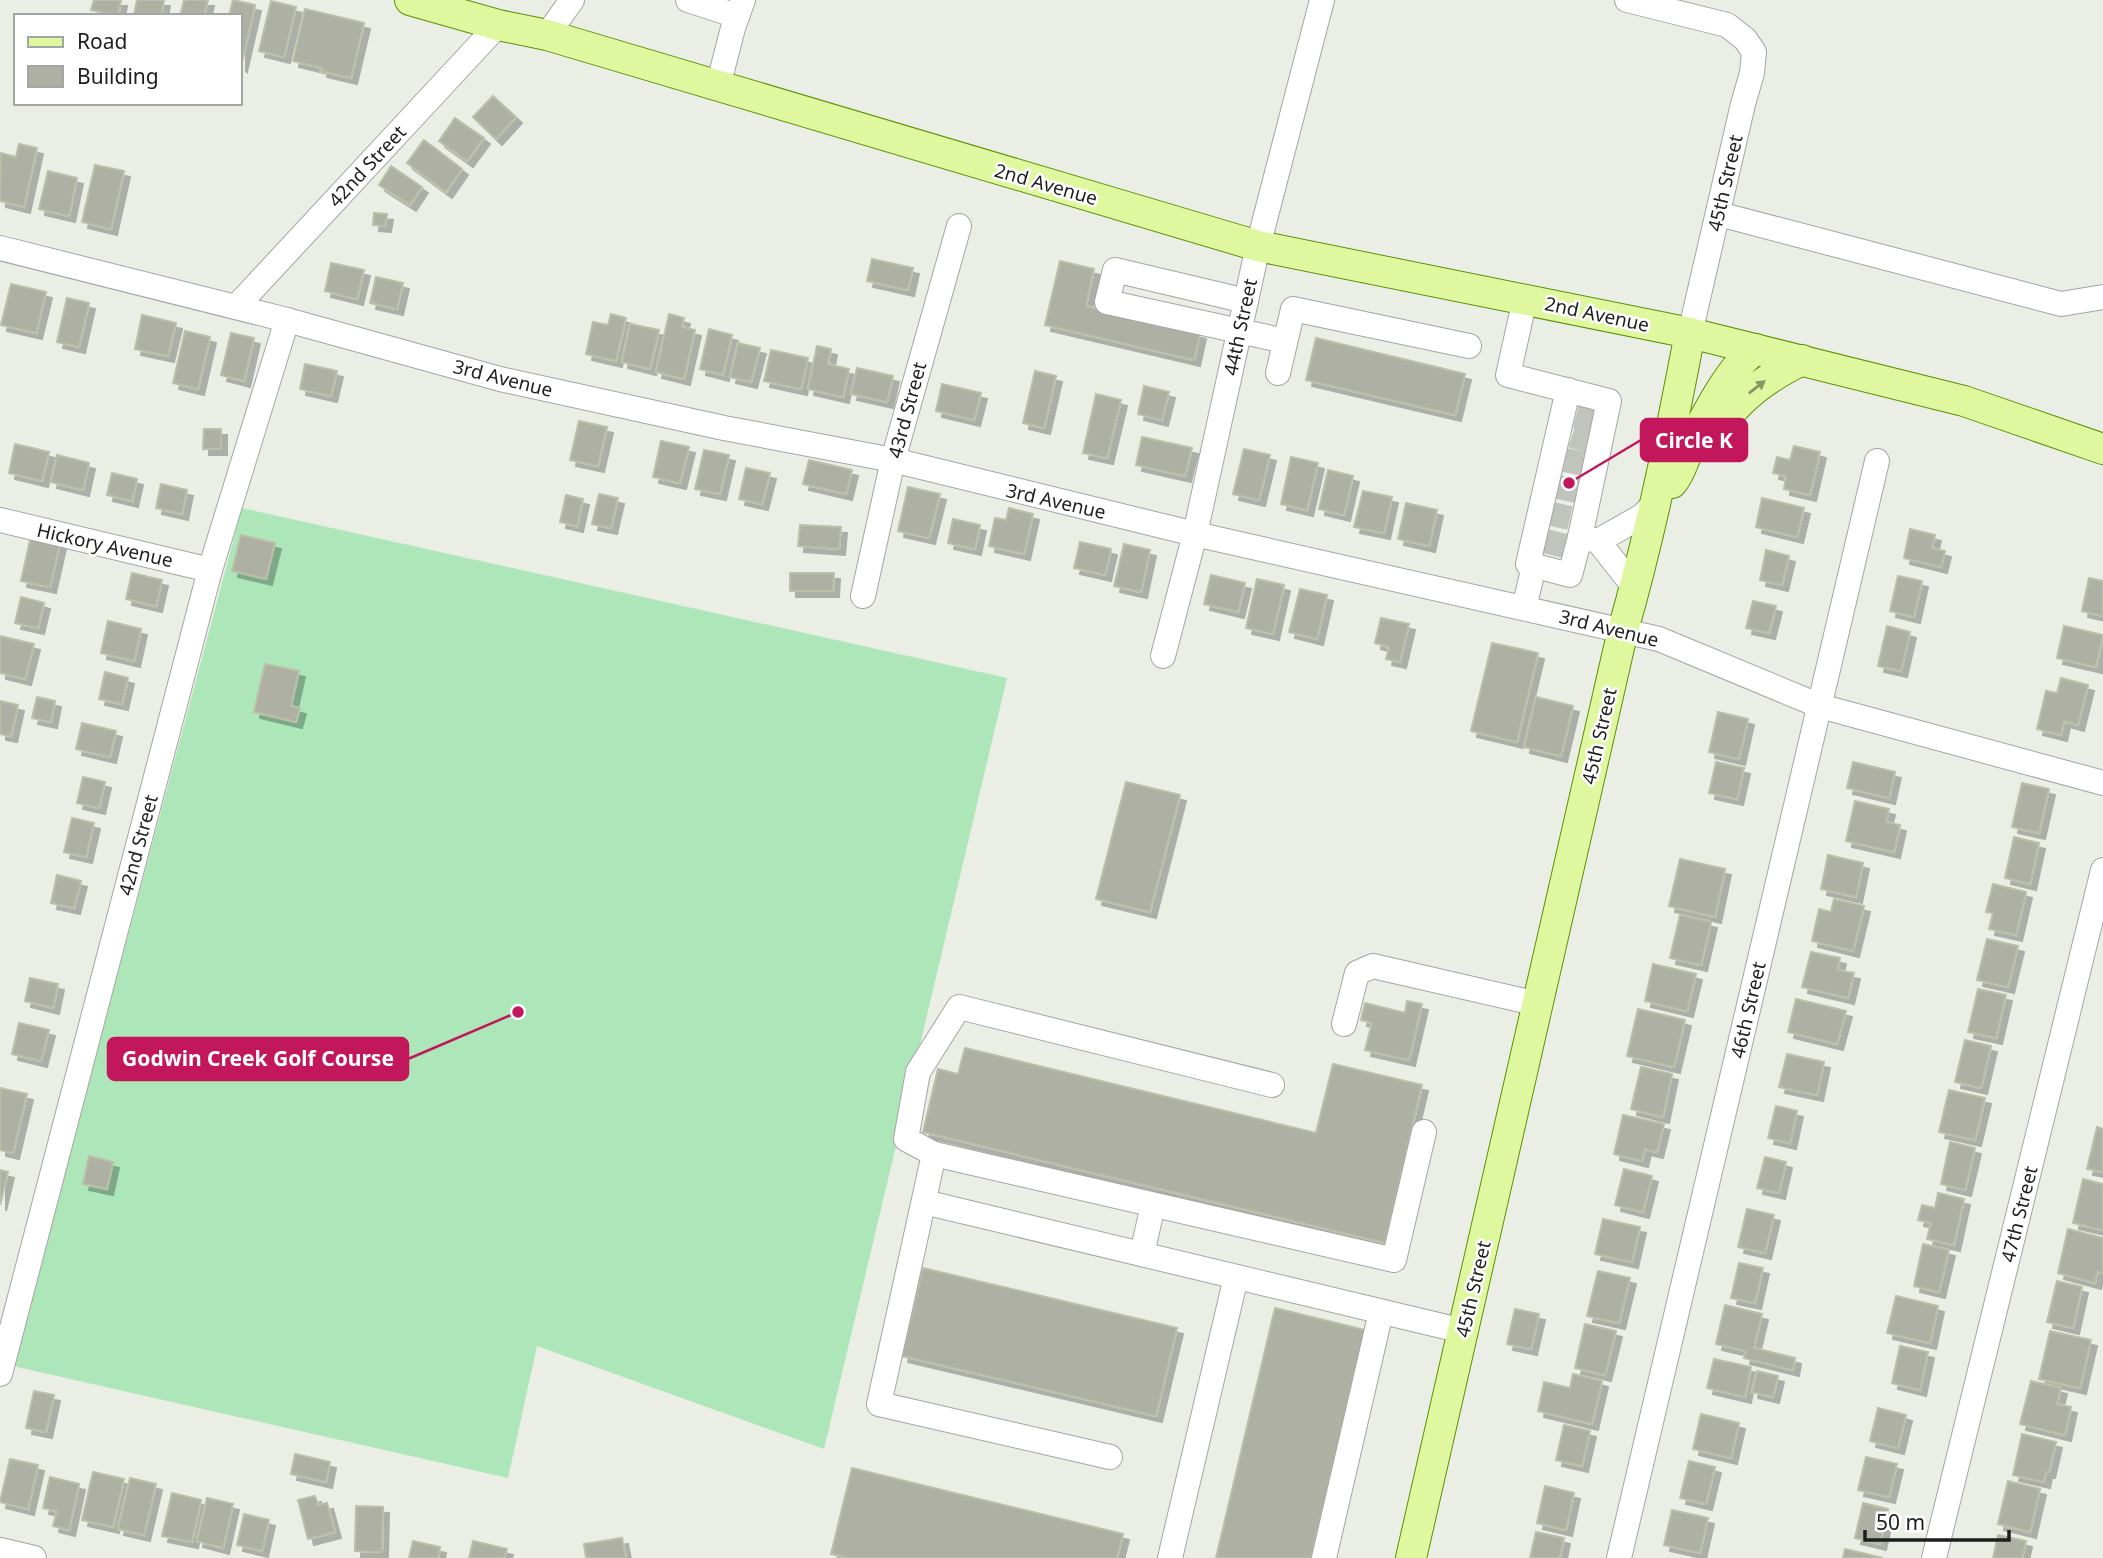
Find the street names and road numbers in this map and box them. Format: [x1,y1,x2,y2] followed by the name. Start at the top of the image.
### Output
[322,119,412,213] street label: 42nd Street
[1701,132,1749,234] street label: 45th Street
[991,157,1101,211] street label: 2nd Avenue
[1217,276,1263,378] street label: 44th Street
[1542,290,1652,338] street label: 2nd Avenue
[451,353,555,403] street label: 3rd Avenue
[882,359,932,461] street label: 43rd Street
[1004,477,1108,525] street label: 3rd Avenue
[34,517,176,573] street label: Hickory Avenue
[1557,603,1661,653] street label: 3rd Avenue
[1575,685,1623,787] street label: 45th Street
[112,792,164,898] street label: 42nd Street
[1724,959,1772,1061] street label: 46th Street
[1994,1163,2044,1265] street label: 47th Street
[1449,1238,1497,1340] street label: 45th Street

